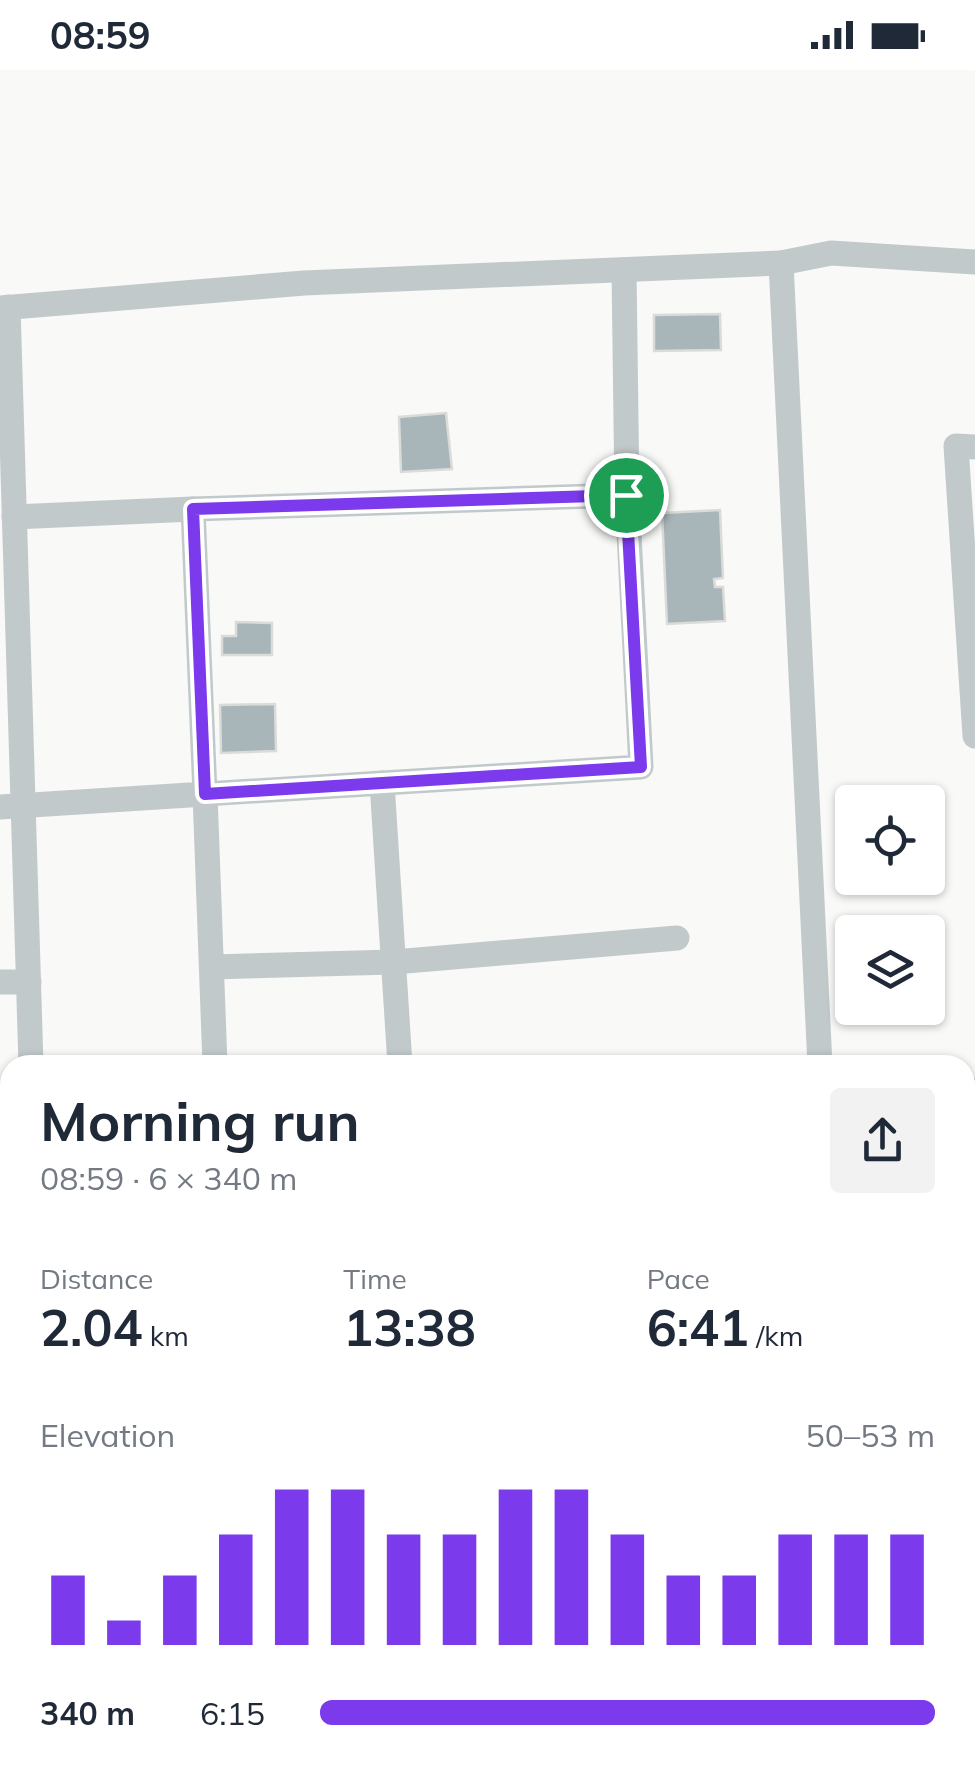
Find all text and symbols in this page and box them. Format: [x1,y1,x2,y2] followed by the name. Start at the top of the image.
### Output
[50,11,151,59] text: 08:59
[584,453,669,538] pin
[599,468,654,523] icon: arrive
[835,785,945,1025] map controls
[835,785,945,895] button: locate
[835,915,945,1025] button: layers
[40,1086,360,1155] text: Morning run
[830,1088,935,1193] button: share
[40,1158,297,1198] text: 08:59 · 6 × 340 m
[40,1261,153,1296] text: Distance
[343,1261,407,1296] text: Time
[647,1261,710,1296] text: Pace
[40,1296,142,1359] text: 2.04
[343,1296,476,1359] text: 13:38
[647,1296,749,1359] text: 6:41
[142,1318,189,1353] text: km
[749,1318,803,1353] text: /km
[40,1415,175,1455] text: Elevation
[806,1415,935,1455] text: 50–53 m
[40,1693,135,1733] text: 340 m
[200,1693,265,1733] text: 6:15

